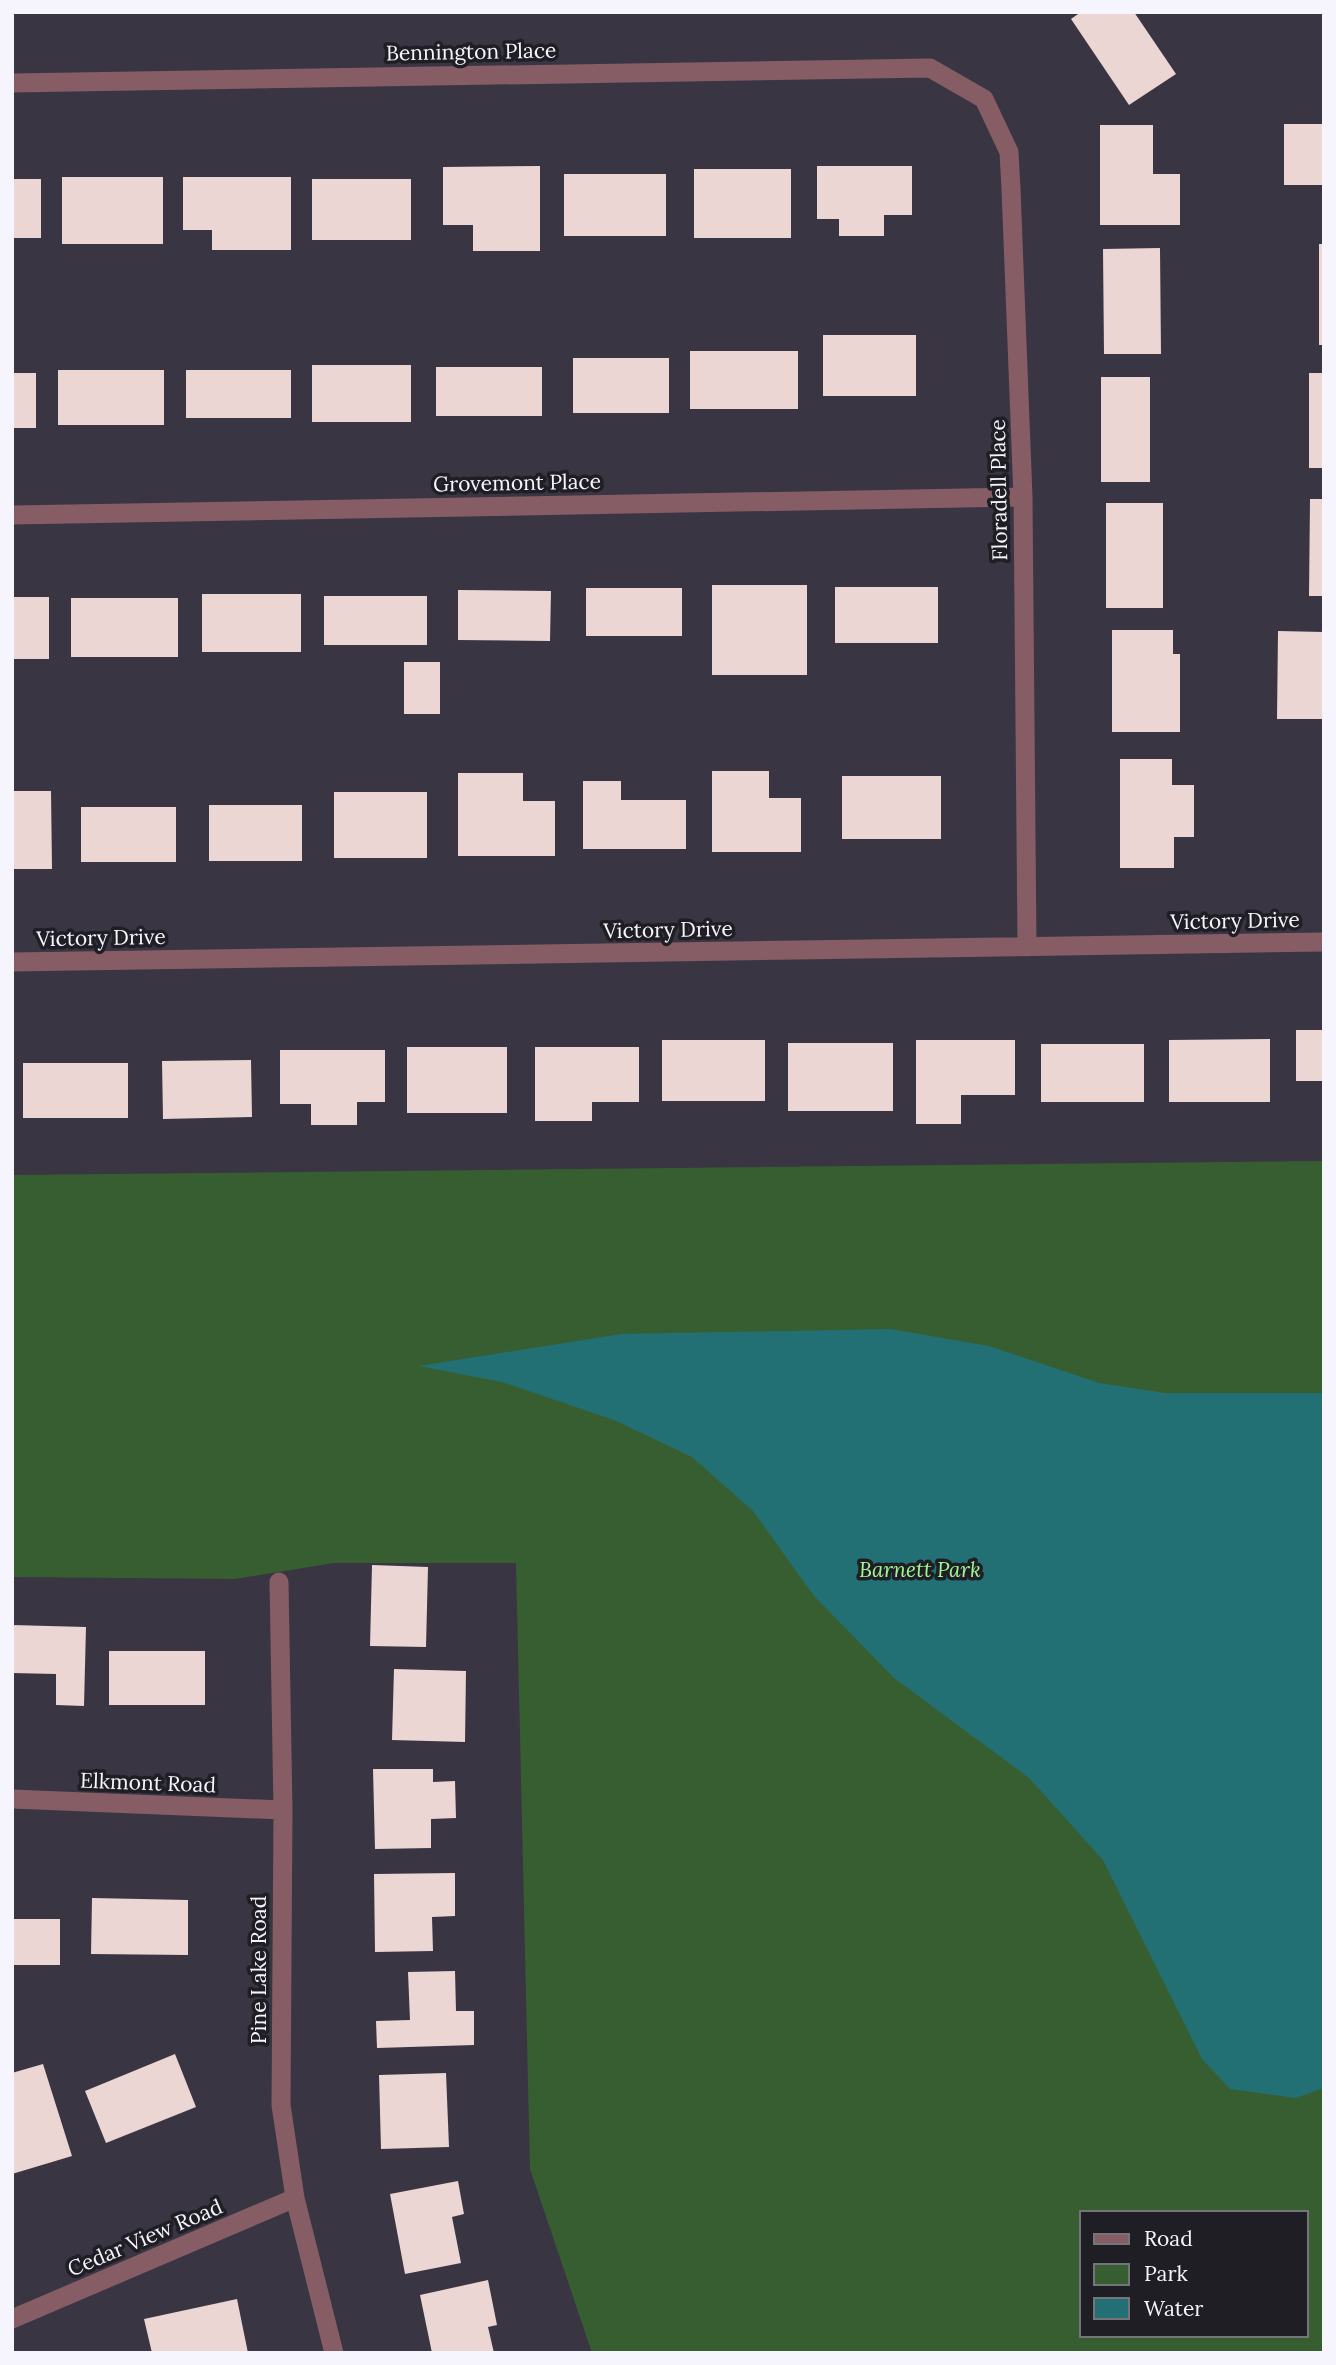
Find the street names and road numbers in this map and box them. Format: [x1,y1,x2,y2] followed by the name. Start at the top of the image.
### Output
[386,37,556,66] street label: Bennington Place
[984,419,1013,561] street label: Floradell Place
[433,468,601,497] street label: Grovemont Place
[1169,906,1300,935] street label: Victory Drive
[602,915,733,944] street label: Victory Drive
[35,923,166,952] street label: Victory Drive
[80,1767,216,1798] street label: Elkmont Road
[245,1896,272,2044] street label: Pine Lake Road
[63,2193,226,2282] street label: Cedar View Road

